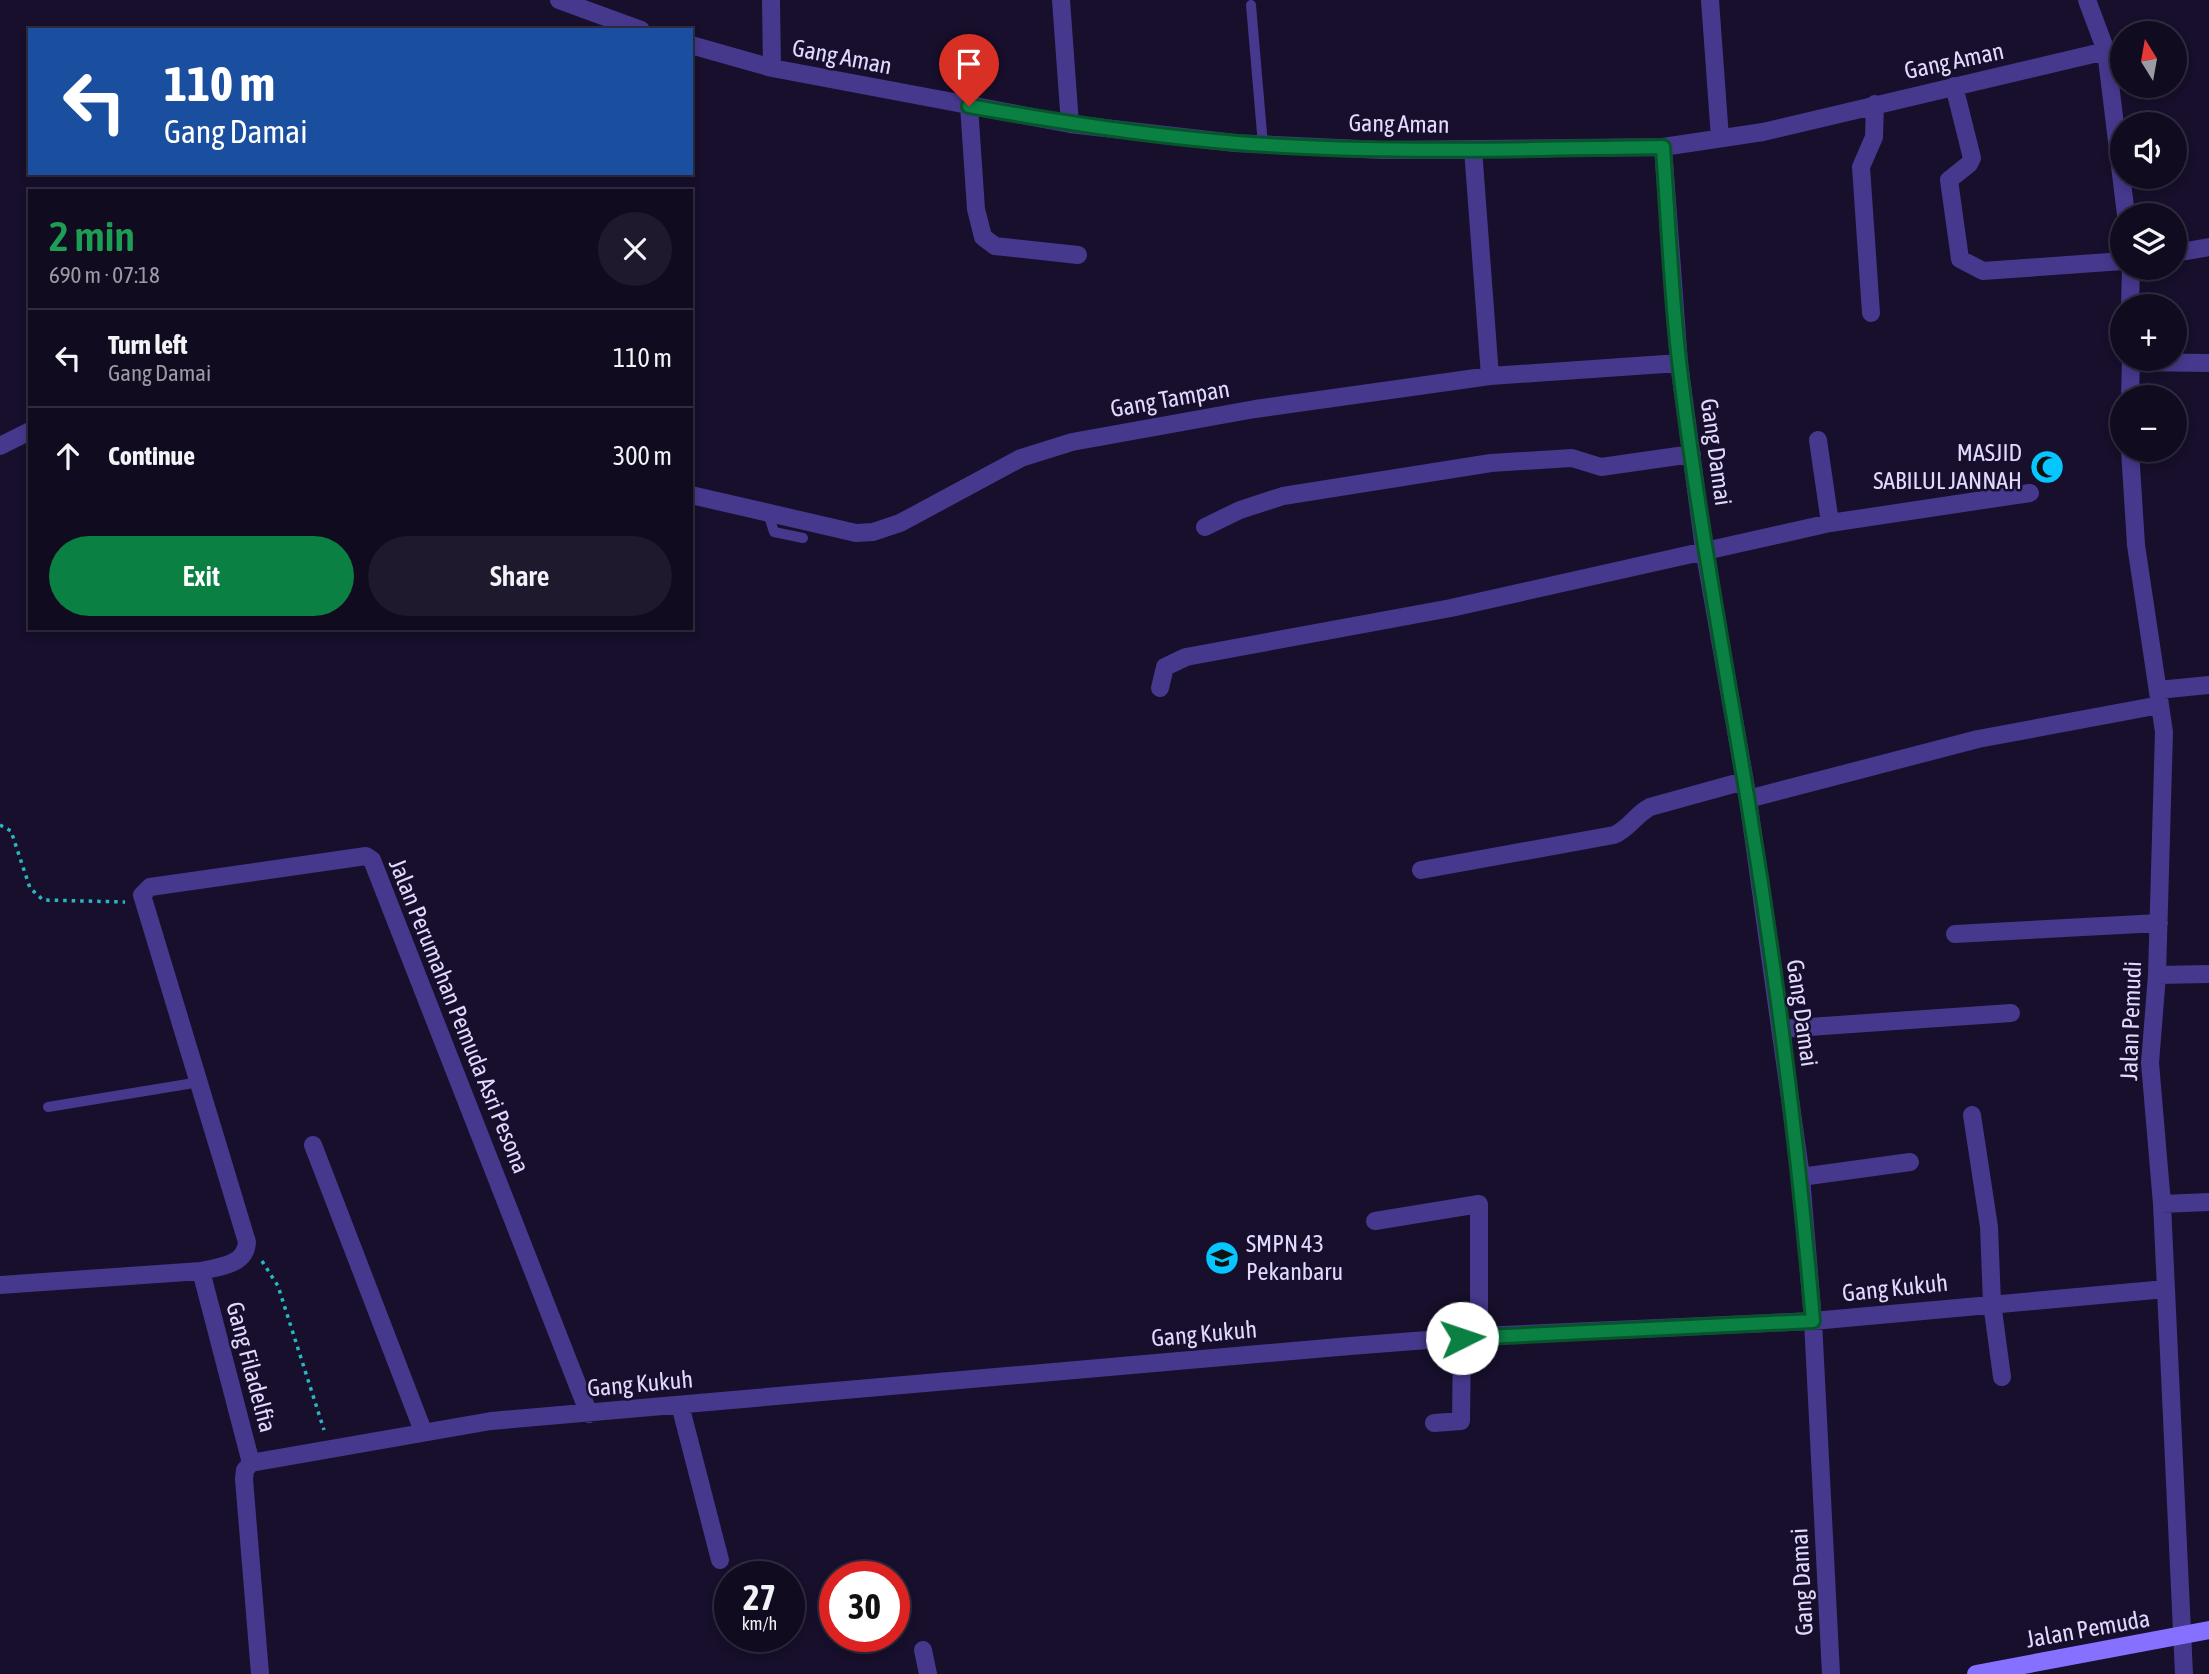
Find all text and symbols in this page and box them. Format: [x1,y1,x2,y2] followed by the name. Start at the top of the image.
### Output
[2110,21,2188,98] north arrow
[2110,21,2187,462] map controls
[790,34,894,79] street label: Gang Aman
[939,34,999,106] pin
[1902,37,2006,84] street label: Gang Aman
[950,45,988,83] icon: arrive
[164,55,275,111] text: 110 m
[49,56,140,147] icon: left
[1348,109,1450,138] street label: Gang Aman
[2110,112,2187,189] button: sound
[164,113,308,150] text: Gang Damai
[2110,203,2187,280] button: layers
[49,212,135,260] text: 2 min
[598,212,672,286] button: close
[49,262,160,288] text: 690 m · 07:18
[2110,294,2187,371] button: +
[108,330,188,360] text: Turn left
[49,339,87,377] icon: left
[613,343,672,373] text: 110 m
[108,360,211,386] text: Gang Damai
[1108,375,1232,422] street label: Gang Tampan
[2110,385,2187,462] button: −
[1696,397,1737,507] street label: Gang Damai
[49,437,87,475] icon: ahead
[1873,439,2022,494] place label: MASJID SABILUL JANNAH
[108,441,195,471] text: Continue
[613,441,672,471] text: 300 m
[2028,448,2066,486] mosque icon: MASJID SABILUL JANNAH
[49,536,354,616] button: Exit
[368,536,672,616] button: Share
[384,855,535,1177] street label: Jalan Perumahan Pemuda Asri Pesona
[1782,958,1823,1068] street label: Gang Damai
[2115,961,2146,1081] street label: Jalan Pemudi
[1246,1230,1343,1285] place label: SMPN 43 Pekanbaru
[1203,1239,1241,1277] school or university icon: SMPN 43 Pekanbaru
[1841,1269,1949,1306] street label: Gang Kukuh
[221,1299,282,1435] street label: Gang Filadelfia
[1425,1301,1499,1375] position arrow
[1150,1315,1258,1352] street label: Gang Kukuh
[586,1365,694,1402] street label: Gang Kukuh
[1785,1528,1818,1637] street label: Gang Damai
[819,1561,910,1652] speed limit sign: 30
[743,1577,776,1617] text: 27
[2024,1604,2152,1653] street label: Jalan Pemuda
[742,1613,777,1634] text: km/h

